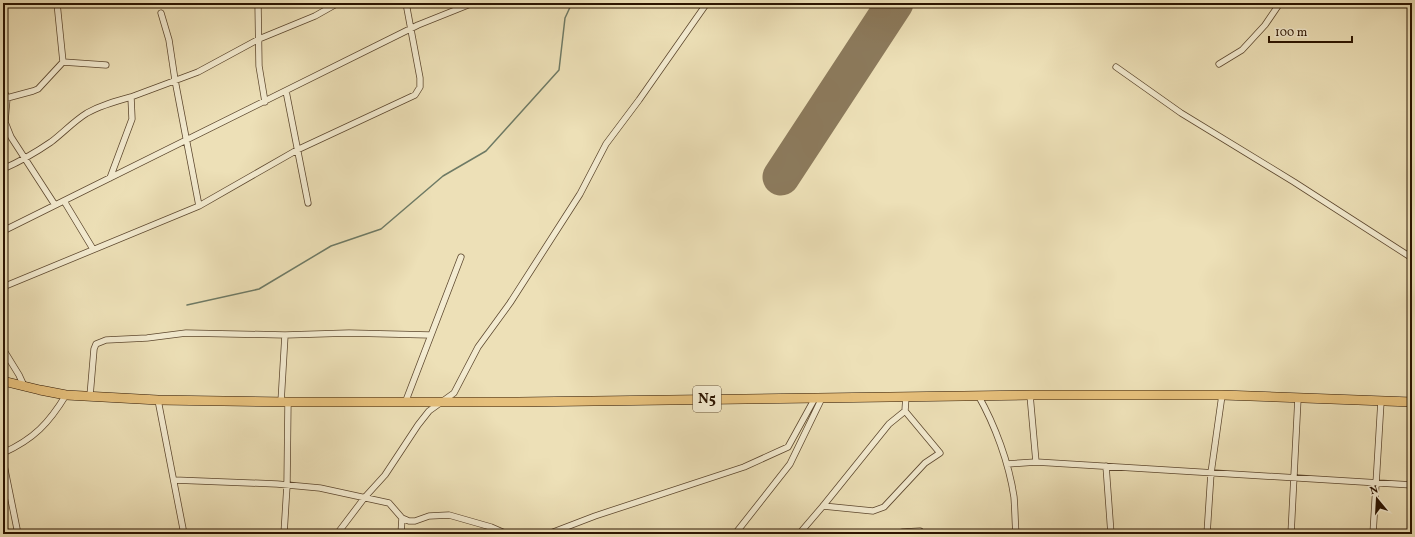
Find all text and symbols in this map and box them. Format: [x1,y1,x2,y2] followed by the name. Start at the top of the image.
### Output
[1269,18,1352,44] scale bar
[1275,25,1308,41] text: 100 m
[693,386,721,412] road number: N5
[1357,479,1397,519] north arrow
[1368,483,1380,499] text: N

